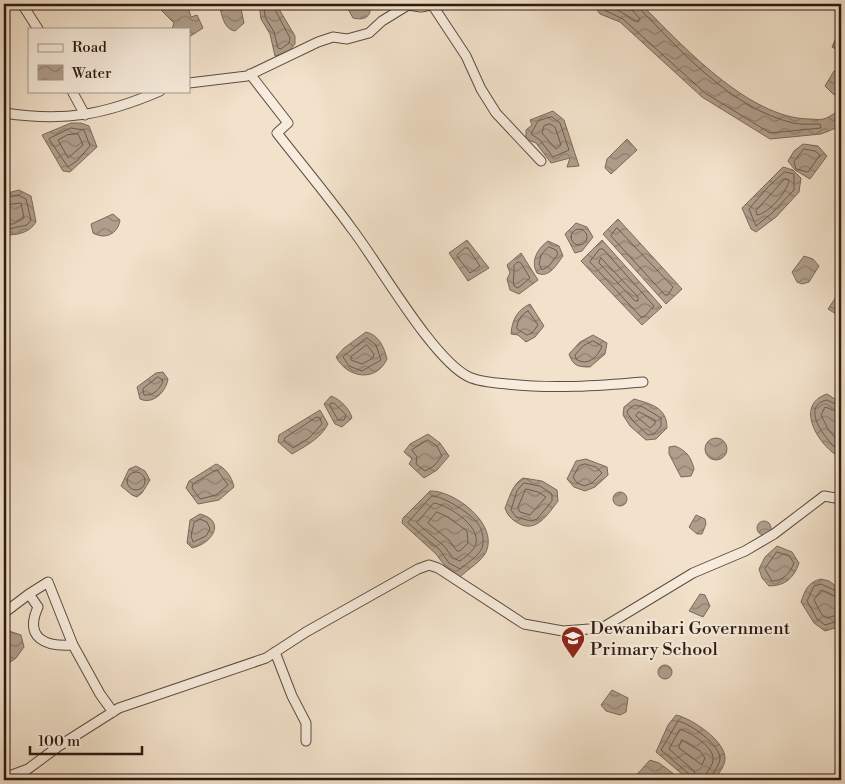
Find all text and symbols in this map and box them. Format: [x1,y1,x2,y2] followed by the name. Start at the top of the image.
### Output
[28,28,190,92] legend
[72,38,107,57] text: Road
[71,64,112,83] text: Water
[590,617,791,661] place label: Dewanibari Government Primary School
[560,625,586,659] school or university icon: Dewanibari Government Primary School
[30,724,142,756] scale bar
[38,732,80,751] text: 100 m

